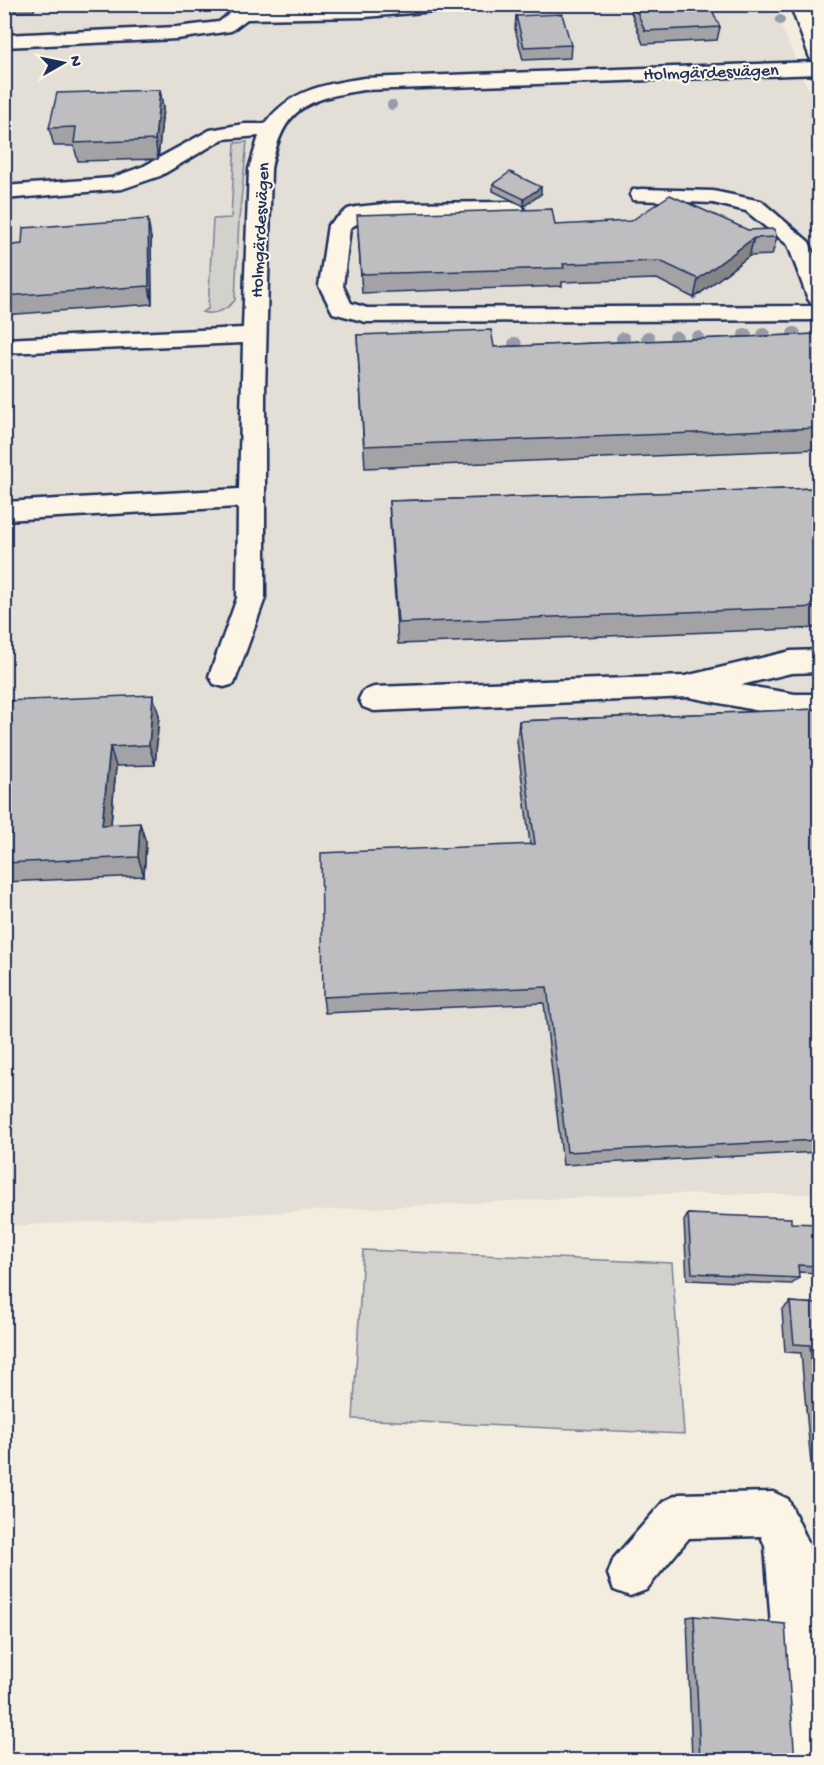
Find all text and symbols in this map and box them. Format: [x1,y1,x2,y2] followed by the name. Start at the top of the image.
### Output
[33,33,93,93] north arrow
[64,55,85,68] text: N
[643,61,780,86] street label: Holmgärdesvägen
[247,162,276,298] street label: Holmgärdesvägen

